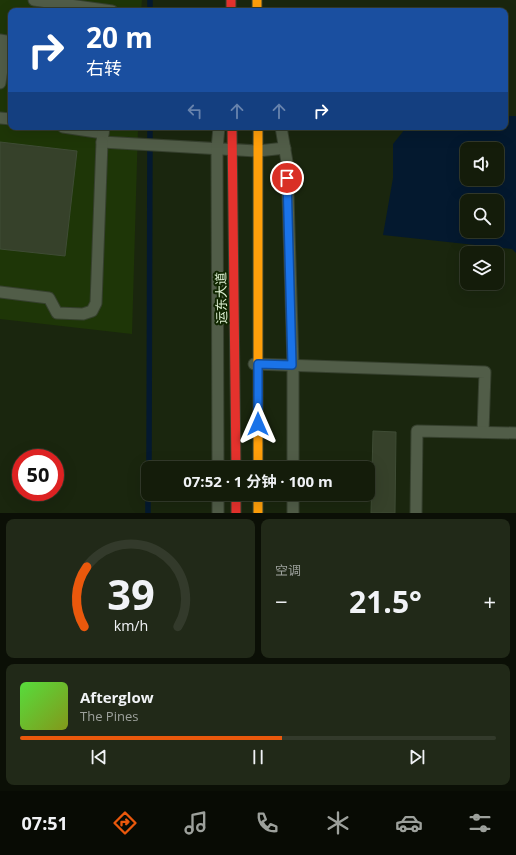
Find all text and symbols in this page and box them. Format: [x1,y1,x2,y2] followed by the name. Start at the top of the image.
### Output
[86,18,153,56] text: 20 m
[20,24,72,76] icon: right
[86,56,122,80] text: 右转
[184,100,206,122] icon: left
[226,100,248,122] icon: ahead
[268,100,290,122] icon: ahead
[310,100,332,122] icon: right
[460,142,504,290] map controls
[460,142,504,186] button: sound
[270,161,304,195] pin
[276,167,298,189] icon: arrive
[460,194,504,238] button: search
[460,246,504,290] button: layers
[212,272,230,324] street label: 运东大道
[237,403,279,445] position arrow
[12,449,64,501] speed limit sign: 50
[183,471,333,491] text: 07:52 · 1 分钟 · 100 m
[275,561,301,579] text: 空调
[107,565,154,621] text: 39
[349,581,422,622] text: 21.5°
[275,586,288,616] text: −
[483,586,496,616] text: +
[113,615,148,634] text: km/h
[80,687,154,707] text: Afterglow
[80,707,138,725] text: The Pines
[88,746,110,768] icon: previous
[247,746,269,768] icon: pause
[406,746,428,768] icon: next
[111,809,139,837] icon: directions
[182,809,210,837] icon: music
[253,809,281,837] icon: phone
[324,809,352,837] icon: climate
[395,809,423,837] icon: car
[466,809,494,837] icon: filters
[22,811,68,835] text: 07:51

